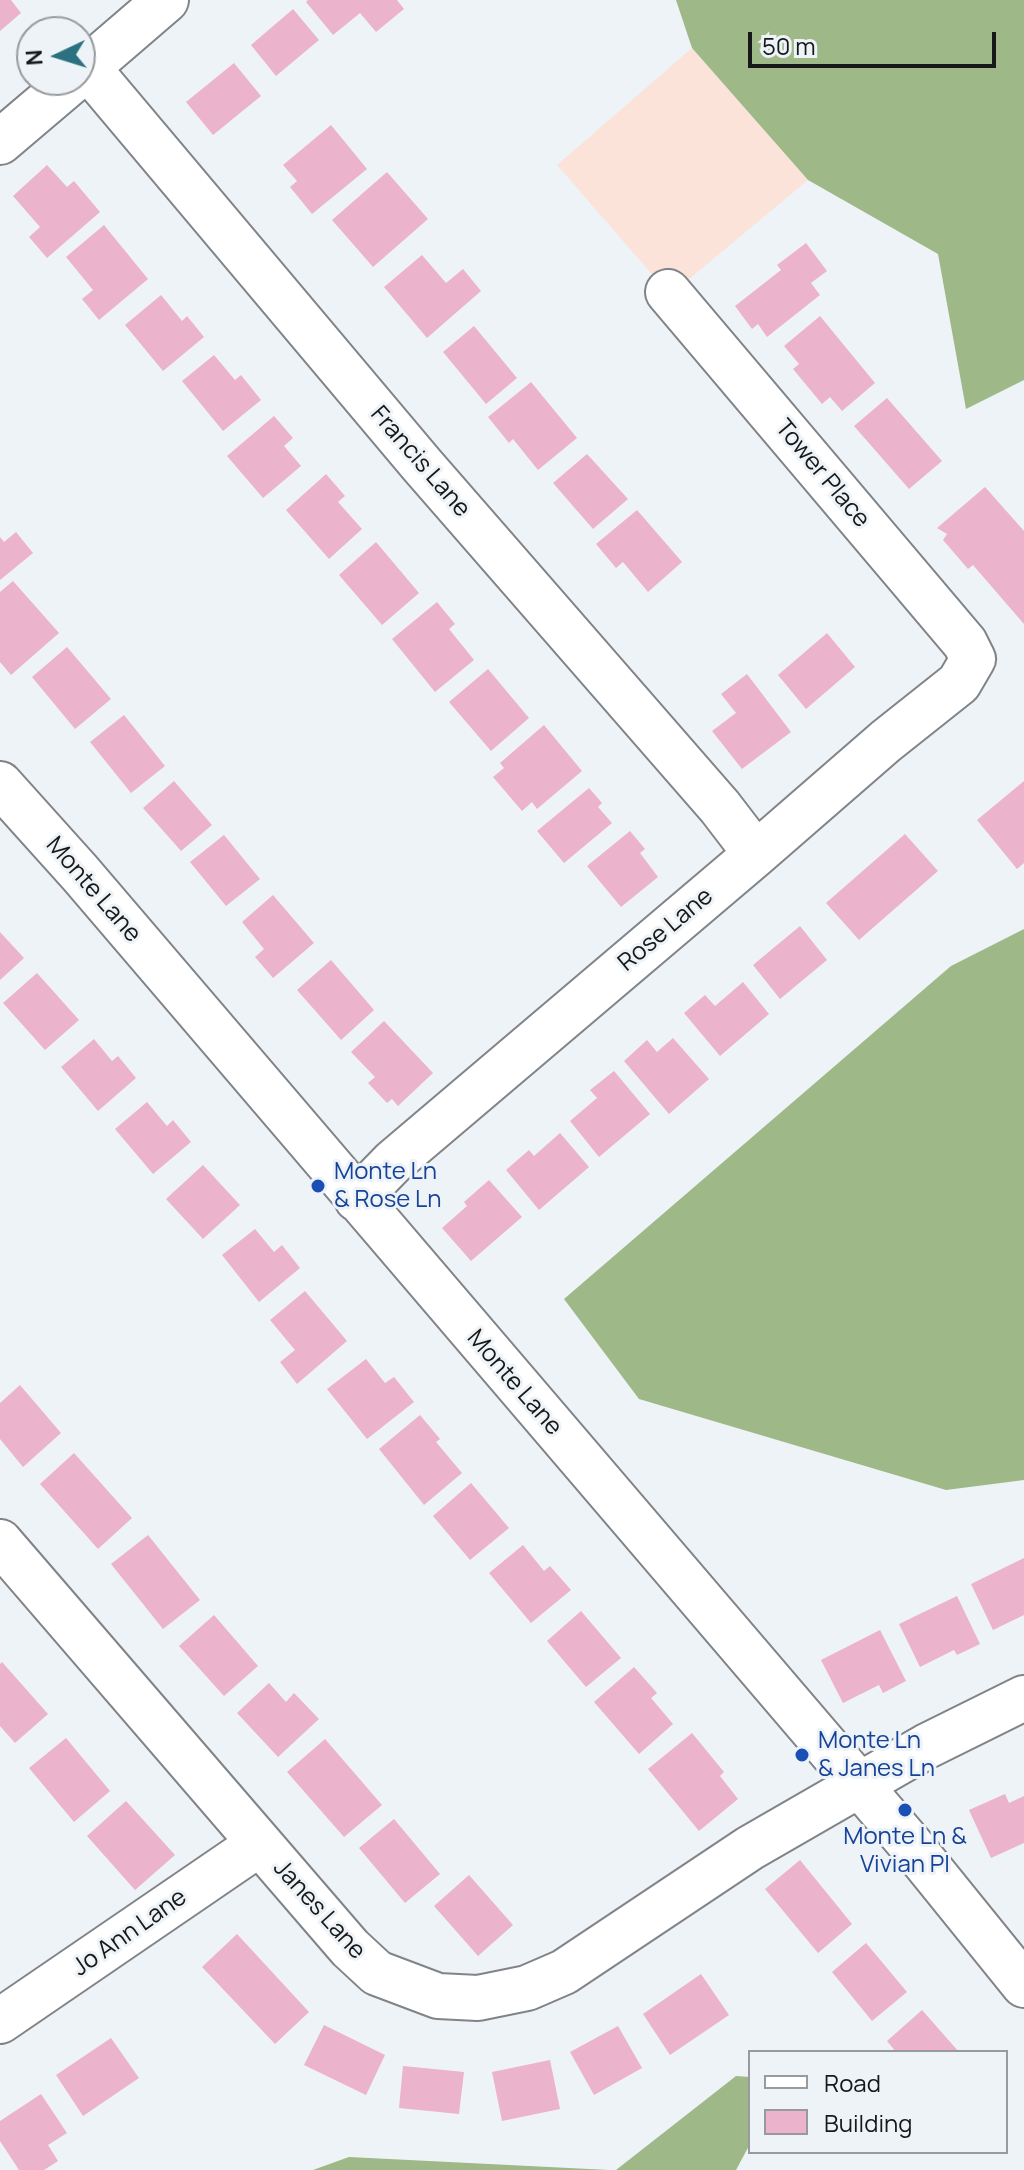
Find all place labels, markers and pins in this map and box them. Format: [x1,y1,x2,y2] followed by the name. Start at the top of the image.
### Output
[334,1158,442,1214] place label: Monte Ln & Rose Ln
[309,1177,327,1195] marker: Monte Ln & Rose Ln
[818,1727,935,1783] place label: Monte Ln & Janes Ln
[793,1746,811,1764] marker: Monte Ln & Janes Ln
[896,1801,914,1819] marker: Monte Ln & Vivian Pl
[843,1823,967,1879] place label: Monte Ln & Vivian Pl

